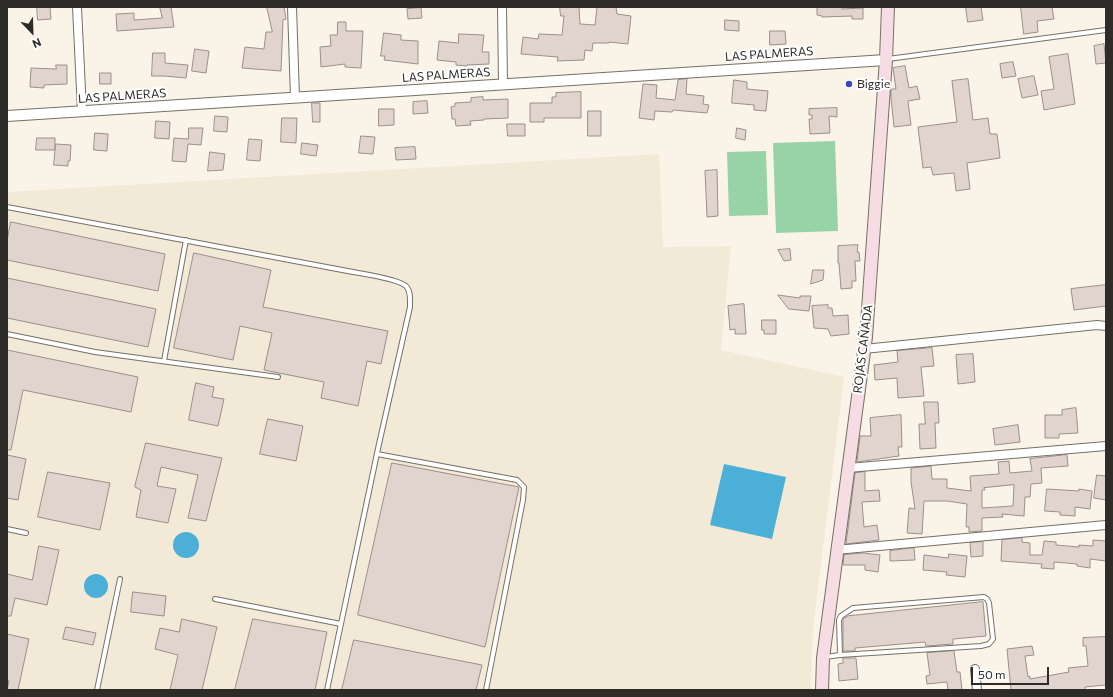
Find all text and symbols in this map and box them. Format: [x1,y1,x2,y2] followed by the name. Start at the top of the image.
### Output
[12,12,52,52] north arrow
[31,36,43,51] text: N
[724,44,814,64] street label: LAS PALMERAS
[401,65,491,85] street label: LAS PALMERAS
[857,77,890,91] place label: Biggie
[844,79,854,89] marker: Biggie
[77,86,167,106] street label: LAS PALMERAS
[850,304,876,394] street label: ROJAS CAÑADA
[973,659,1051,685] scale bar
[978,667,1006,681] text: 50 m

